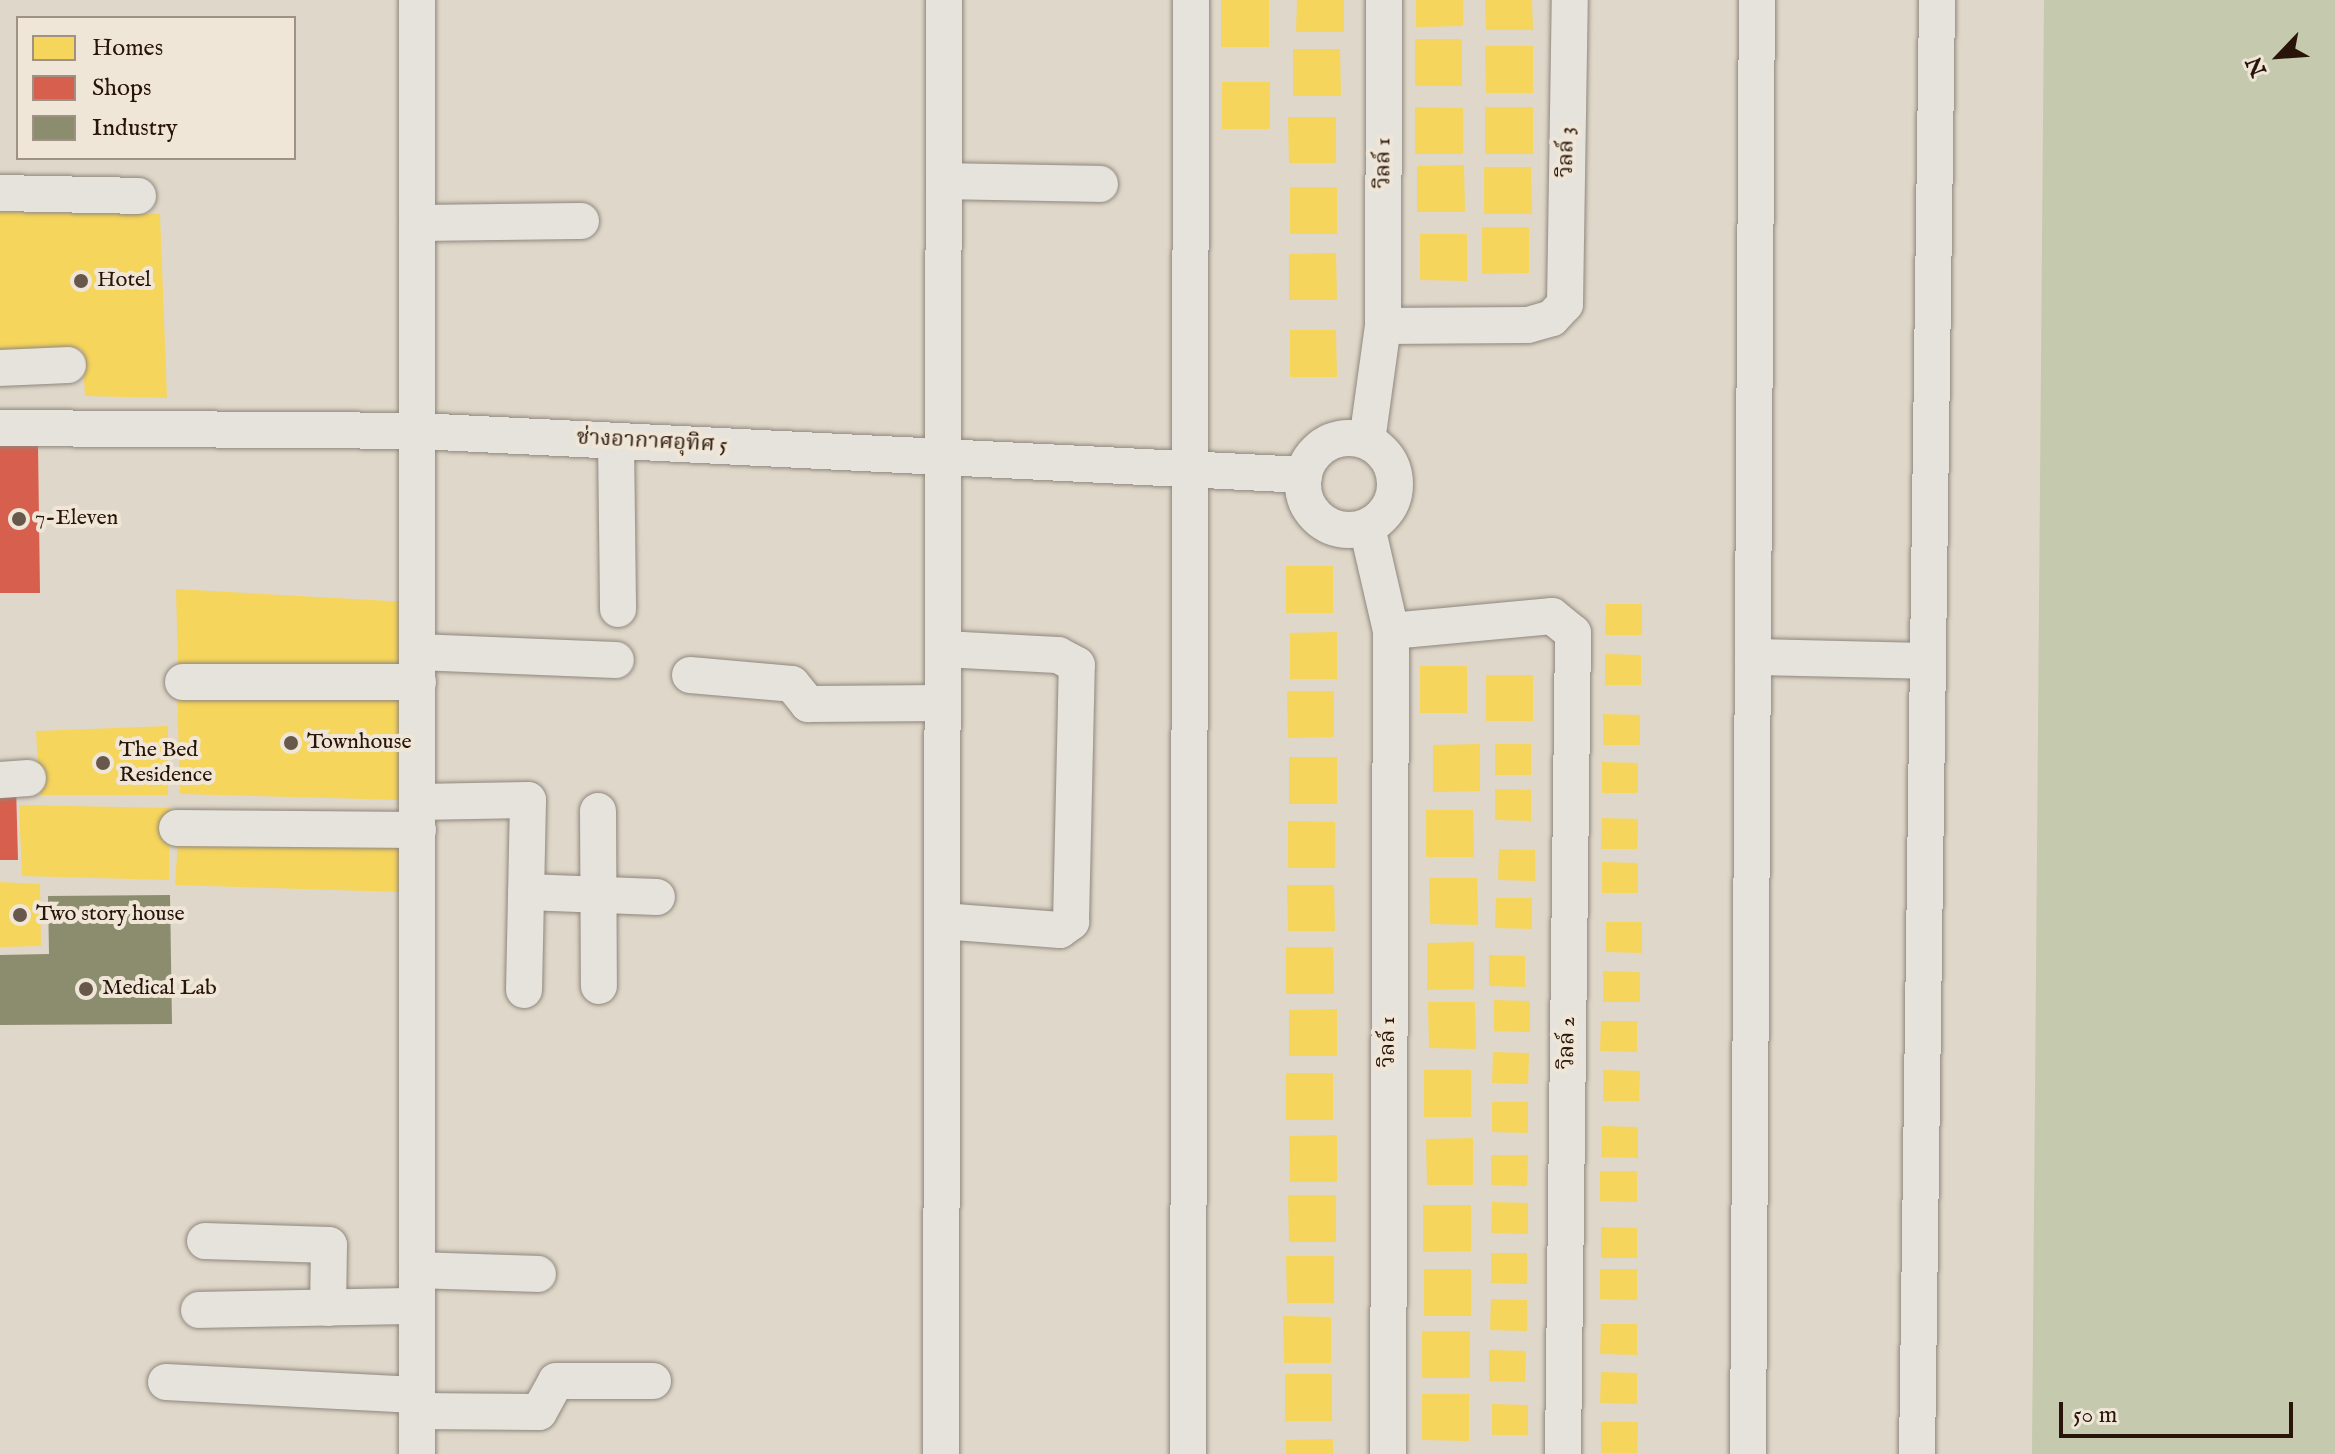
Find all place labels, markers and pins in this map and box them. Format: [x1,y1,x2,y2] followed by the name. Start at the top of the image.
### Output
[97,268,151,294] place label: Hotel
[72,272,90,290] marker: Hotel
[35,506,118,532] place label: 7-Eleven
[10,510,28,528] marker: 7-Eleven
[307,730,411,756] place label: Townhouse
[282,734,300,752] marker: Townhouse
[119,737,212,788] place label: The Bed Residence
[94,754,112,772] marker: The Bed Residence
[36,902,185,928] place label: Two story house
[11,906,29,924] marker: Two story house
[102,976,217,1002] place label: Medical Lab
[77,980,95,998] marker: Medical Lab

